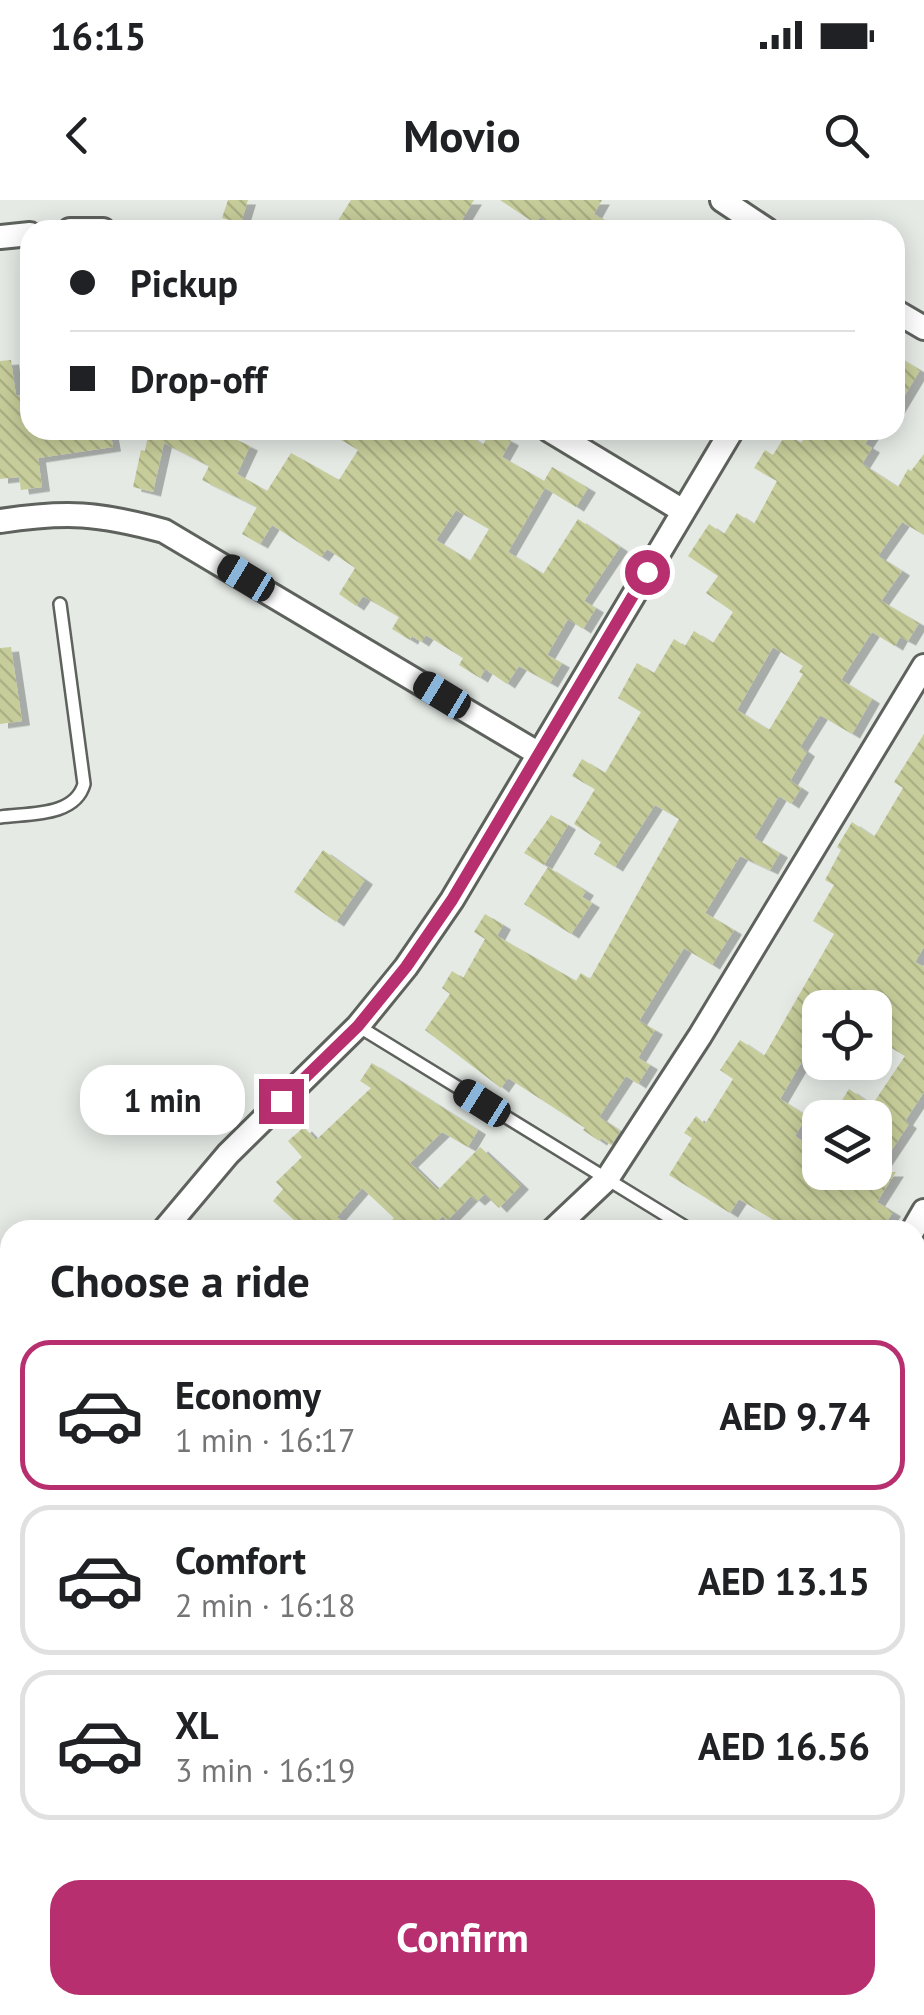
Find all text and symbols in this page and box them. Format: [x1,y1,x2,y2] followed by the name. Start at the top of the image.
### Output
[50,11,146,60] text: 16:15
[403,106,521,164] text: Movio
[50,108,105,163] icon: back
[819,108,874,163] icon: search
[130,258,238,307] text: Pickup
[130,354,267,403] text: Drop-off
[213,550,279,606] car
[625,550,670,595] route start
[409,667,475,723] car
[802,990,892,1190] map controls
[802,990,892,1080] button: locate
[81,1066,246,1136] callout: 1 min
[449,1074,515,1132] car
[123,1079,202,1121] text: 1 min
[259,1079,304,1124] route end
[802,1100,892,1190] button: layers
[50,1251,310,1309] text: Choose a ride
[55,1370,145,1460] icon: car
[175,1370,321,1419] text: Economy
[719,1391,870,1440] text: AED 9.74
[175,1419,355,1461] text: 1 min · 16:17
[55,1535,145,1625] icon: car
[175,1535,306,1584] text: Comfort
[698,1556,870,1605] text: AED 13.15
[175,1584,355,1626] text: 2 min · 16:18
[55,1700,145,1790] icon: car
[175,1700,219,1749] text: XL
[698,1721,870,1770] text: AED 16.56
[175,1749,355,1791] text: 3 min · 16:19
[50,1880,875,1995] button: Confirm

